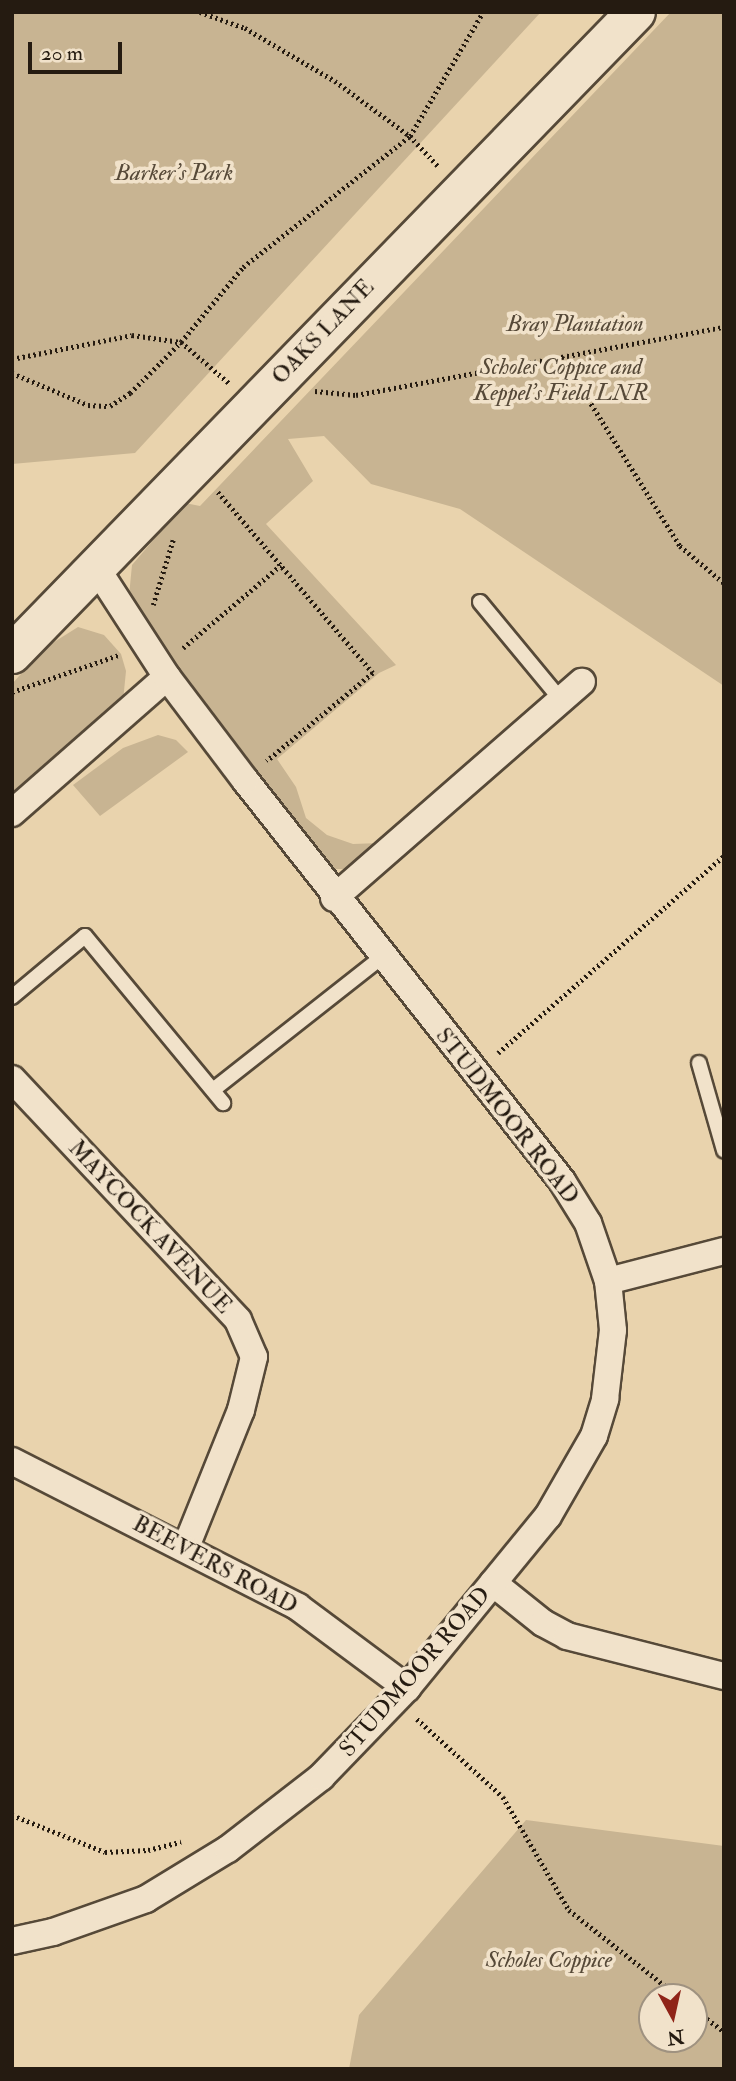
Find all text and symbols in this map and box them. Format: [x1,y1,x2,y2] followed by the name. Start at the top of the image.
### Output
[32,28,126,72] scale bar
[41,40,83,67] text: 20 m
[115,159,233,187] park label: Barker's Park
[266,274,380,390] street label: OAKS LANE
[506,310,644,338] park label: Bray Plantation
[474,353,648,407] park label: Scholes Coppice and Keppel's Field LNR
[430,1022,584,1210] street label: STUDMOOR ROAD
[63,1135,237,1319] street label: MAYCOCK AVENUE
[128,1510,302,1620] street label: BEEVERS ROAD
[334,1581,496,1763] street label: STUDMOOR ROAD
[486,1946,612,1974] park label: Scholes Coppice
[638,1983,708,2053] north arrow
[666,2024,686,2050] text: N

